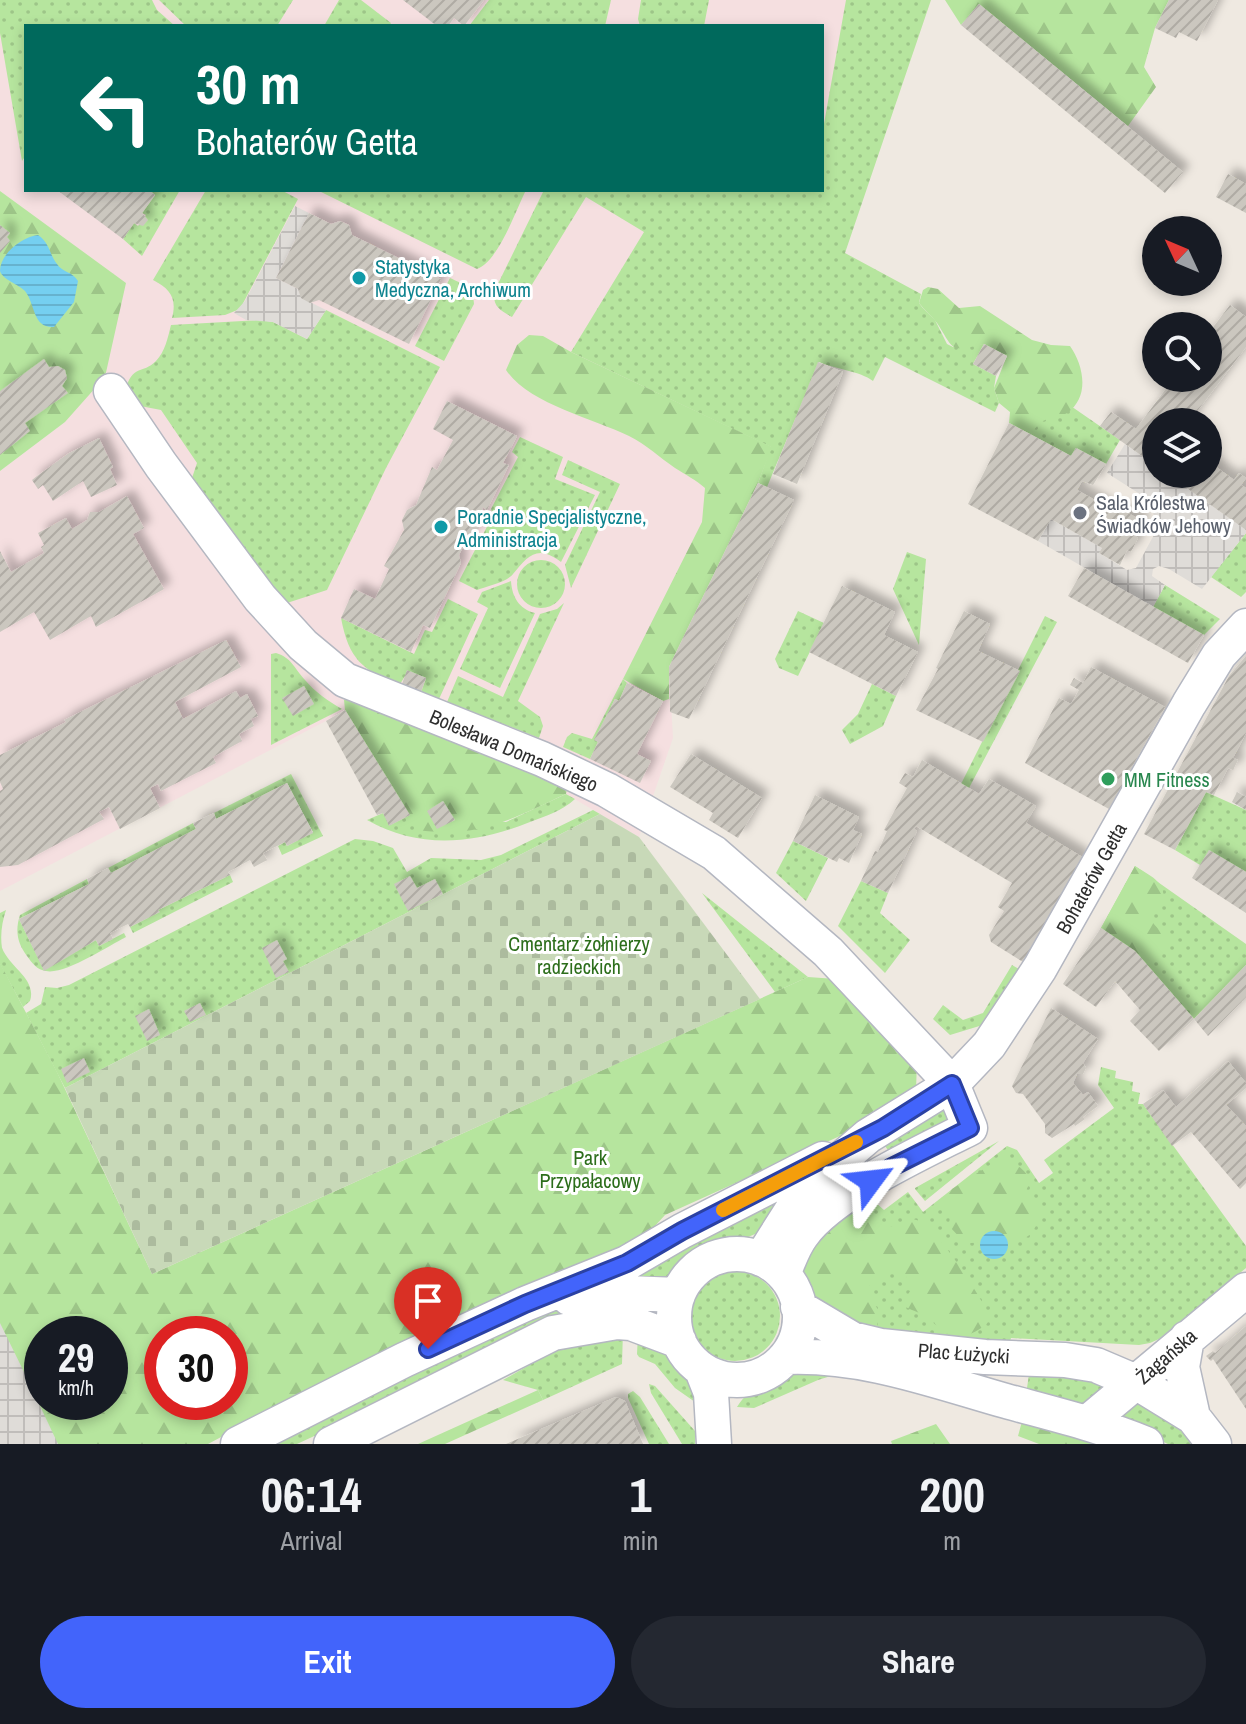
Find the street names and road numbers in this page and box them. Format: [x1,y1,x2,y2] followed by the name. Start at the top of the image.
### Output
[426,702,602,798] street label: Bolesława Domańskiego
[1049,818,1133,938] street label: Bohaterów Getta
[1130,1322,1202,1390] street label: Żagańska
[917,1336,1011,1370] street label: Plac Łużycki

